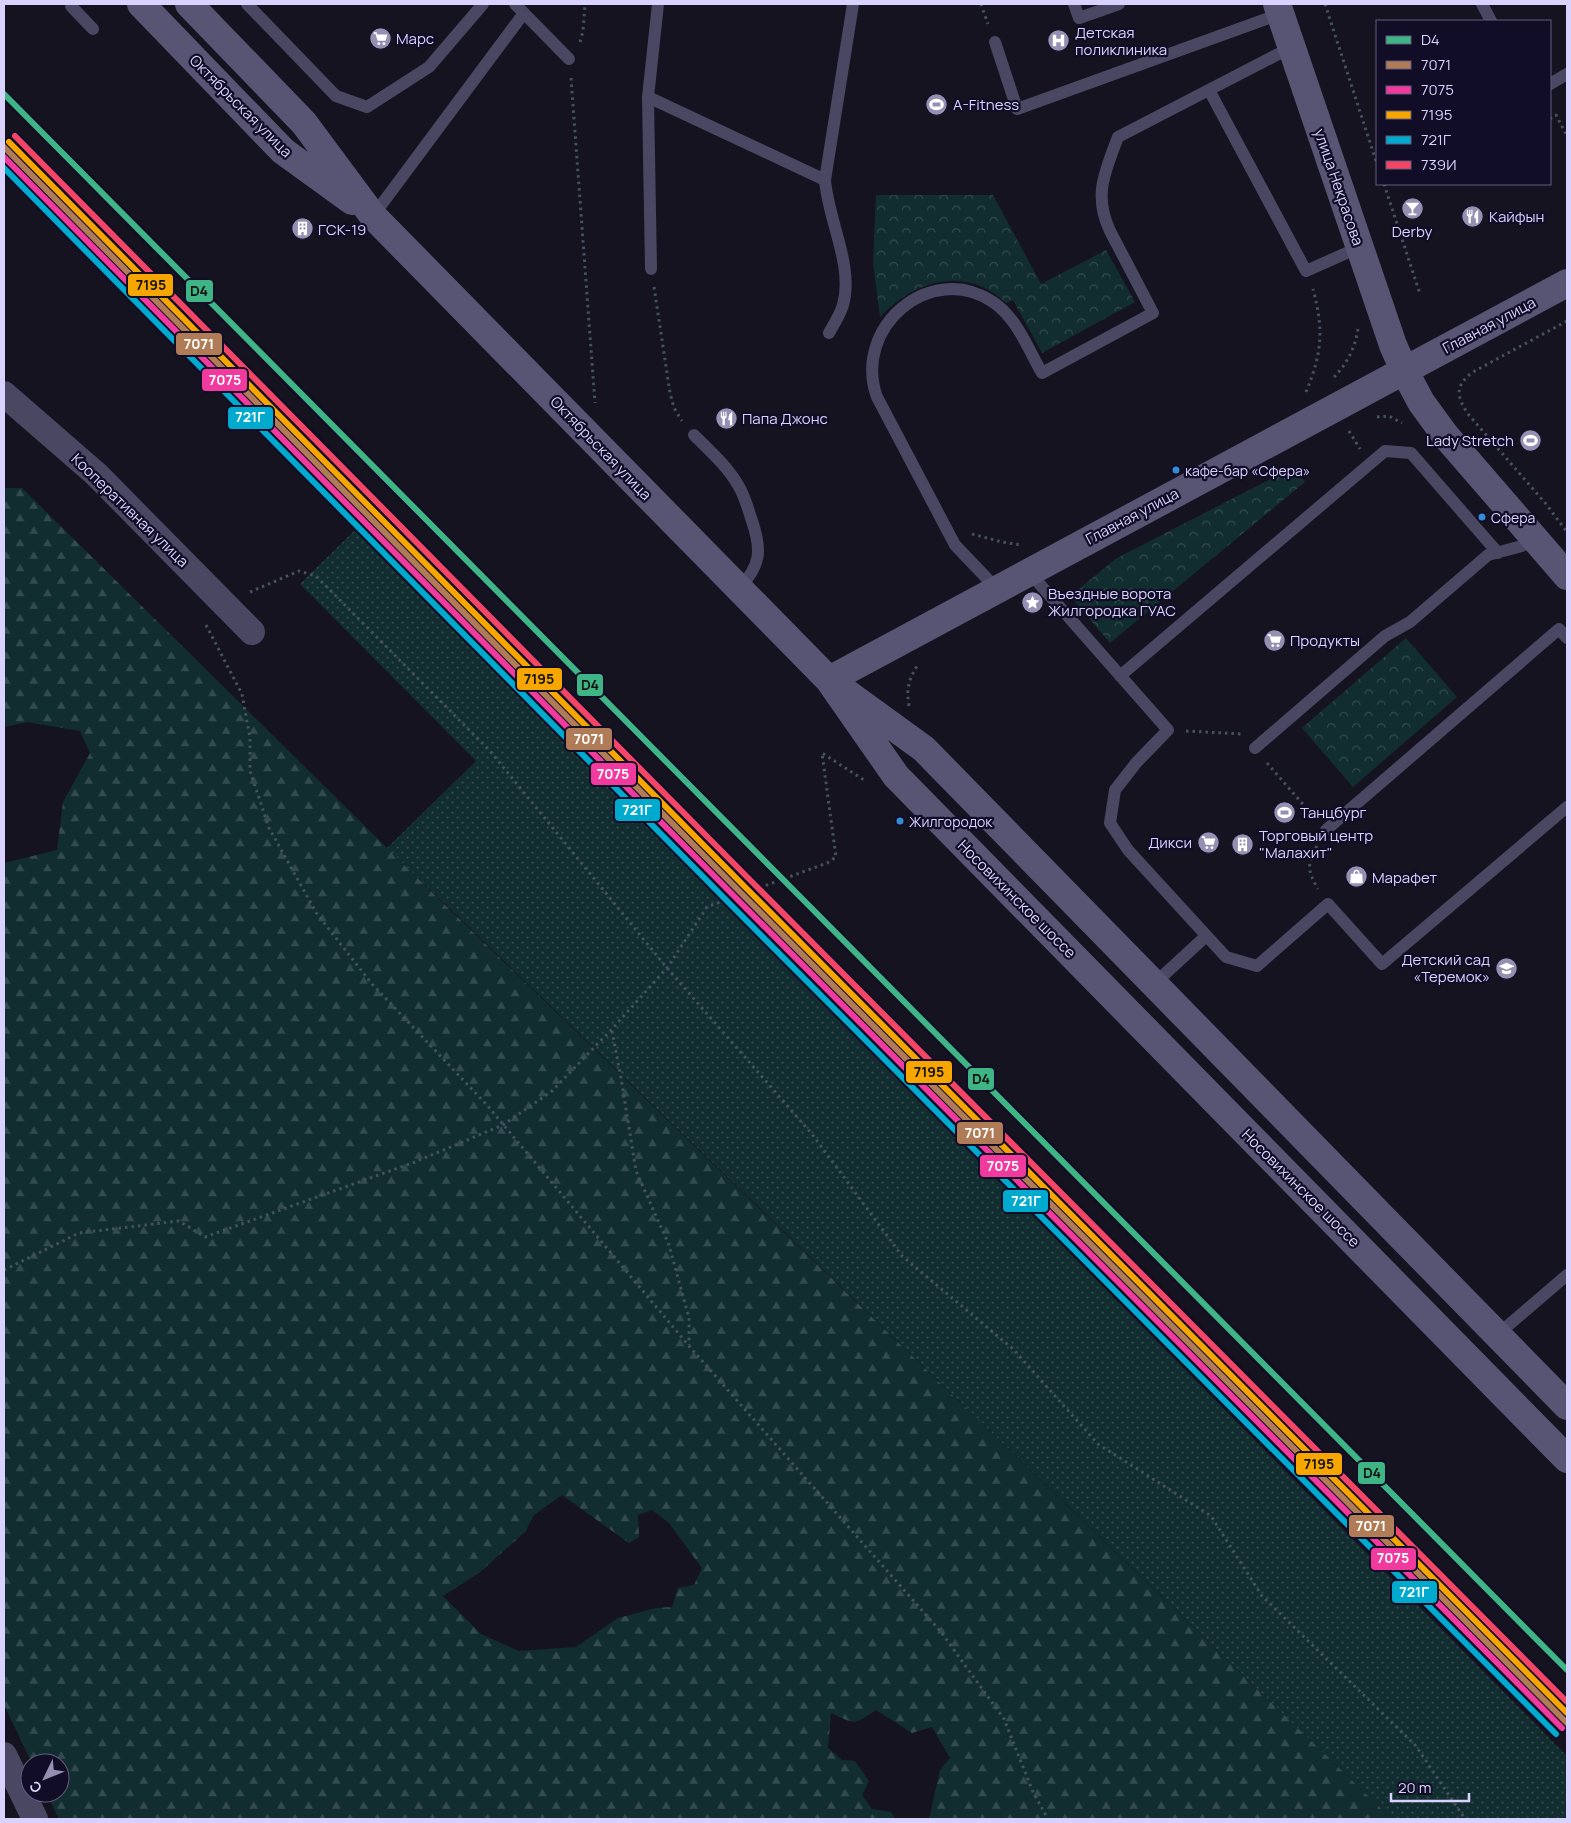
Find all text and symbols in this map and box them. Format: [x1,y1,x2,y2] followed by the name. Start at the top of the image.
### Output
[1376,20,1551,185] legend
[1075,22,1167,60] place label: Детская поликлиника
[368,26,392,50] supermarket icon: Марс
[396,28,434,49] place label: Марс
[1047,29,1071,53] hospital icon: Детская поликлиника
[1421,29,1440,50] text: D4
[185,50,297,162] street label: Октябрьская улица
[1421,54,1451,75] text: 7071
[1421,79,1454,100] text: 7075
[925,92,949,116] sports icon: A-Fitness
[953,94,1019,115] place label: A-Fitness
[1421,104,1452,125] text: 7195
[1309,126,1369,248] street label: улица Некрасова
[1421,129,1451,150] text: 721Г
[1421,154,1456,175] text: 739И
[1400,196,1424,220] bar icon: Derby
[1461,204,1485,228] restaurant icon: Кайфын
[1489,206,1545,227] place label: Кайфын
[290,217,314,241] building icon: ГСК-19
[318,219,366,240] place label: ГСК-19
[1392,221,1432,242] place label: Derby
[127,273,174,297] line badge: 7195
[136,275,166,294] text: 7195
[185,279,214,303] line badge: D4
[190,281,208,300] text: D4
[1439,292,1539,358] street label: Главная улица
[175,332,223,356] line badge: 7071
[184,334,214,353] text: 7071
[201,368,248,392] line badge: 7075
[209,370,241,389] text: 7075
[546,391,656,505] street label: Октябрьская улица
[227,406,274,430] line badge: 721Г
[714,406,738,430] restaurant icon: Папа Джонс
[235,407,265,426] text: 721Г
[742,408,828,429] place label: Папа Джонс
[1518,428,1542,452] sports icon: Lady Stretch
[1426,430,1514,451] place label: Lady Stretch
[67,448,193,572] street label: Кооперативная улица
[1185,461,1310,480] place label: кафе-бар «Сфера»
[1171,465,1181,475] marker: кафе-бар «Сфера»
[1082,483,1182,549] street label: Главная улица
[1491,508,1535,527] place label: Сфера
[1477,512,1487,522] marker: Сфера
[1048,583,1176,621] place label: Въездные ворота Жилгородка ГУАС
[1020,590,1044,614] place icon: Въездные ворота Жилгородка ГУАС
[1262,628,1286,652] supermarket icon: Продукты
[1290,630,1360,651] place label: Продукты
[516,667,563,691] line badge: 7195
[524,669,554,688] text: 7195
[576,673,604,697] line badge: D4
[581,675,599,694] text: D4
[565,727,613,751] line badge: 7071
[574,729,604,748] text: 7071
[590,762,637,786] line badge: 7075
[597,764,629,783] text: 7075
[614,798,661,822] line badge: 721Г
[622,800,652,819] text: 721Г
[1272,800,1296,824] sports icon: Танцбург
[1300,802,1367,823] place label: Танцбург
[909,812,993,831] place label: Жилгородок
[895,816,905,826] marker: Жилгородок
[1259,825,1373,863] place label: Торговый центр "Малахит"
[1196,830,1220,854] supermarket icon: Дикси
[1148,832,1192,853] place label: Дикси
[1231,832,1255,856] building icon: Торговый центр "Малахит"
[953,835,1081,963] street label: Носовихинское шоссе
[1344,865,1368,889] shop icon: Марафет
[1372,867,1438,888] place label: Марафет
[1401,949,1490,987] place label: Детский сад «Теремок»
[1494,956,1518,980] school or university icon: Детский сад «Теремок»
[905,1060,953,1084] line badge: 7195
[914,1062,944,1081] text: 7195
[967,1067,995,1091] line badge: D4
[972,1069,990,1088] text: D4
[956,1121,1004,1145] line badge: 7071
[965,1123,995,1142] text: 7071
[1237,1124,1365,1252] street label: Носовихинское шоссе
[979,1154,1027,1178] line badge: 7075
[987,1156,1019,1175] text: 7075
[1002,1189,1049,1213] line badge: 721Г
[1011,1191,1041,1210] text: 721Г
[1295,1452,1343,1476] line badge: 7195
[1304,1454,1334,1473] text: 7195
[1357,1461,1386,1485] line badge: D4
[1363,1463,1381,1482] text: D4
[1348,1514,1395,1538] line badge: 7071
[1356,1516,1386,1535] text: 7071
[1370,1547,1417,1571] line badge: 7075
[1377,1548,1409,1567] text: 7075
[1391,1580,1438,1604] line badge: 721Г
[1399,1582,1429,1601] text: 721Г
[20,1753,70,1803] north arrow
[1391,1770,1468,1802] scale bar
[25,1777,46,1797] text: С
[1398,1777,1431,1798] text: 20 m

